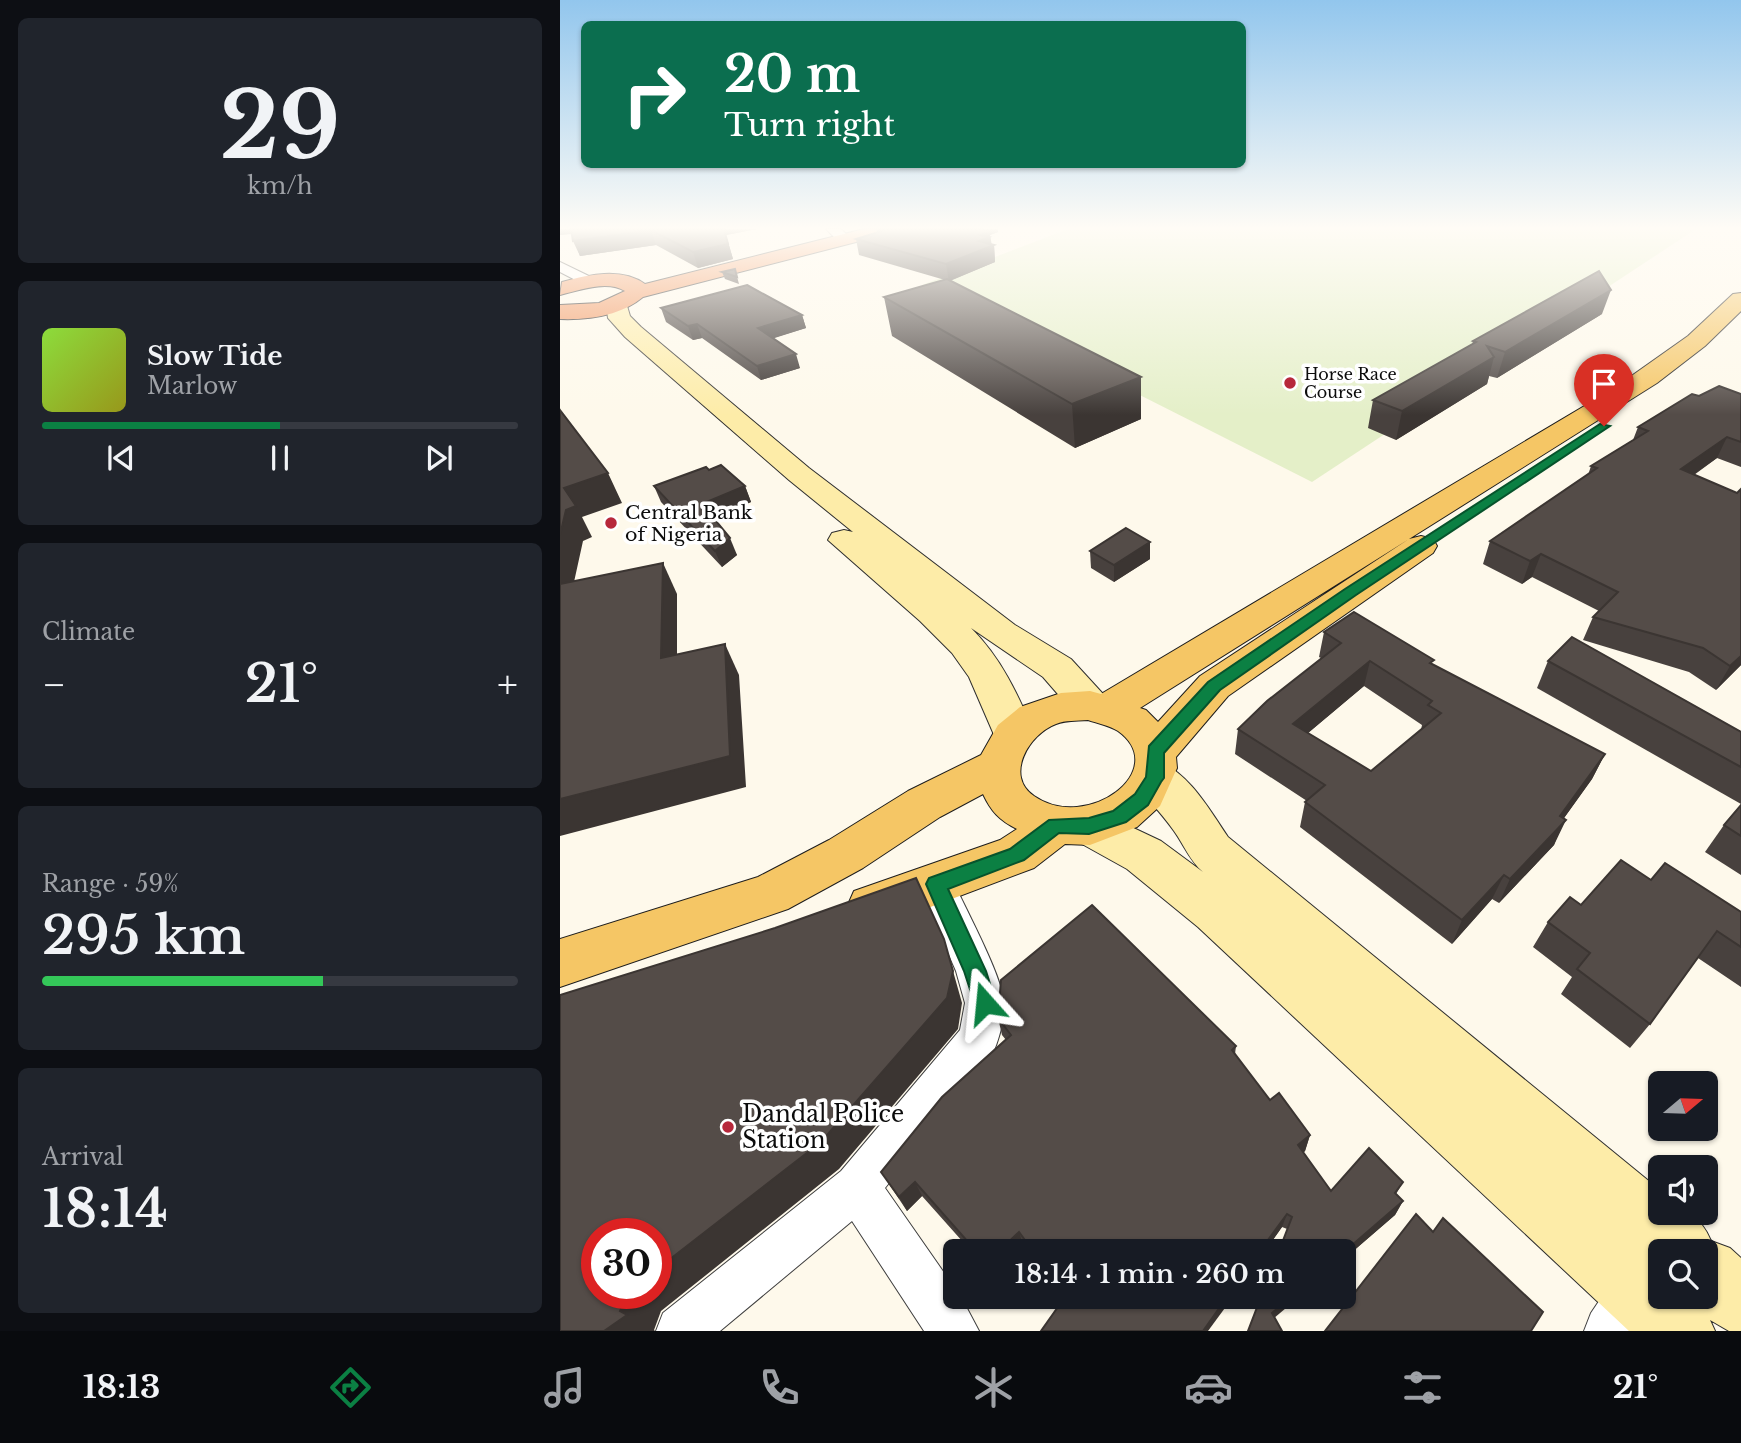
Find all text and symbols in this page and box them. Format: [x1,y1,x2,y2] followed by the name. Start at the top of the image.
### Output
[724,44,860,105] text: 20 m
[609,49,700,140] icon: right
[220,70,340,183] text: 29
[724,105,895,145] text: Turn right
[247,172,313,200] text: km/h
[147,340,283,372] text: Slow Tide
[1574,354,1634,426] pin
[1304,364,1397,402] place label: Horse Race Course
[1585,365,1623,403] icon: arrive
[147,372,237,400] text: Marlow
[1282,375,1298,391] marker: Horse Race Course
[102,439,140,477] icon: previous
[261,439,299,477] icon: pause
[420,439,458,477] icon: next
[625,501,753,546] place label: Central Bank of Nigeria
[603,515,619,531] marker: Central Bank of Nigeria
[42,618,135,646] text: Climate
[245,652,318,716] text: 21°
[42,661,66,708] text: −
[497,661,518,708] text: +
[42,870,179,898] text: Range · 59%
[42,904,245,968] text: 295 km
[948,966,1022,1040] position arrow
[1648,1071,1718,1141] north arrow
[1648,1071,1718,1309] map controls
[742,1100,904,1154] place label: Dandal Police Station
[720,1119,736,1135] marker: Dandal Police Station
[42,1143,123,1171] text: Arrival
[1648,1155,1718,1225] button: sound
[42,1177,168,1241] text: 18:14
[581,1218,672,1309] speed limit sign: 30
[1648,1239,1718,1309] button: search
[1015,1258,1284,1290] text: 18:14 · 1 min · 260 m
[326,1363,375,1412] icon: directions
[540,1363,589,1412] icon: music
[755,1363,804,1412] icon: phone
[969,1363,1018,1412] icon: climate
[1184,1363,1233,1412] icon: car
[1398,1363,1447,1412] icon: filters
[83,1367,160,1407] text: 18:13
[1613,1367,1658,1407] text: 21°

